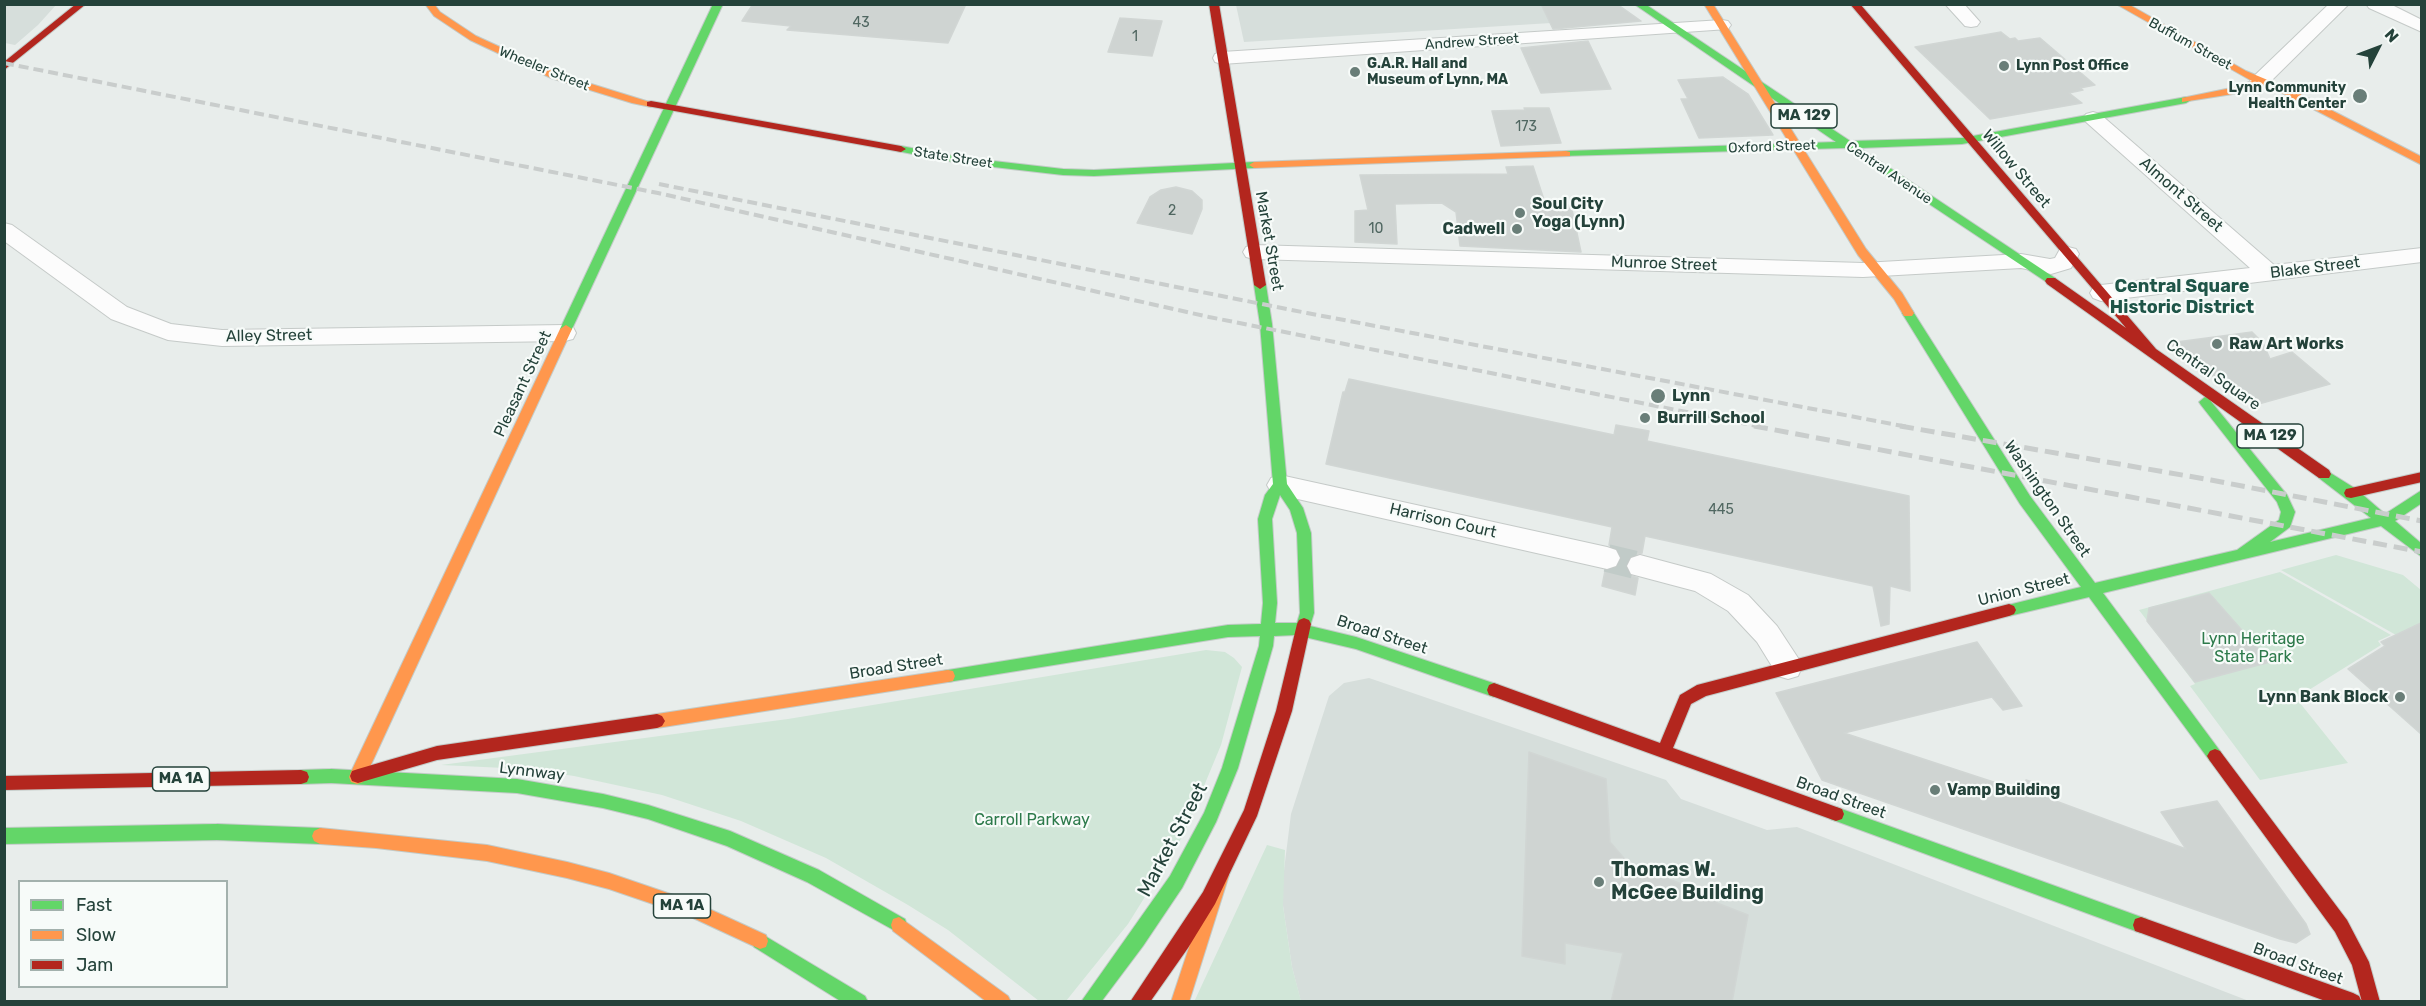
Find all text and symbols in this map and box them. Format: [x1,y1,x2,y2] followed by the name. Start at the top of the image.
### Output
[2146,14,2234,74] street label: Buffum Street
[852,15,870,31] house number: 43
[2348,18,2408,78] north arrow
[2381,25,2403,46] text: N
[1132,29,1138,45] house number: 1
[1424,30,1520,54] street label: Andrew Street
[496,43,592,95] street label: Wheeler Street
[1367,56,1508,88] place label: G.A.R. Hall and Museum of Lynn, MA
[2016,58,2129,74] place label: Lynn Post Office
[1997,59,2011,73] marker: Lynn Post Office
[1348,65,1362,79] marker: G.A.R. Hall and Museum of Lynn, MA
[2229,80,2346,112] place label: Lynn Community Health Center
[2351,87,2369,105] marker: Lynn Community Health Center
[1771,104,1837,128] road number: MA 129
[1515,119,1537,135] house number: 173
[1978,126,2054,212] street label: Willow Street
[1728,137,1816,157] street label: Oxford Street
[1843,138,1935,208] street label: Central Avenue
[913,144,993,172] street label: State Street
[2135,154,2227,236] street label: Almont Street
[1251,190,1287,292] street label: Market Street
[1532,194,1625,232] place label: Soul City Yoga (Lynn)
[1168,203,1176,219] house number: 2
[1513,206,1527,220] marker: Soul City Yoga (Lynn)
[1442,219,1505,239] place label: Cadwell
[1369,221,1383,237] house number: 10
[1510,222,1524,236] marker: Cadwell
[1611,253,1717,275] street label: Munroe Street
[2269,253,2361,283] street label: Blake Street
[2110,276,2254,318] district label: Central Square Historic District
[226,326,312,346] street label: Alley Street
[490,328,556,440] street label: Pleasant Street
[2229,334,2344,354] place label: Raw Art Works
[2162,335,2264,415] street label: Central Square
[2210,337,2224,351] marker: Raw Art Works
[1672,386,1710,406] place label: Lynn
[1649,387,1667,405] marker: Lynn
[1657,408,1765,428] place label: Burrill School
[1638,411,1652,425] marker: Burrill School
[2237,424,2303,448] road number: MA 129
[2000,437,2094,561] street label: Washington Street
[1388,499,1498,543] street label: Harrison Court
[1708,502,1734,518] house number: 445
[1976,569,2072,611] street label: Union Street
[1334,611,1430,659] street label: Broad Street
[2201,629,2305,667] park label: Lynn Heritage State Park
[848,650,944,684] street label: Broad Street
[2258,687,2388,707] place label: Lynn Bank Block
[2393,690,2407,704] marker: Lynn Bank Block
[498,758,566,786] street label: Lynnway
[152,767,210,791] road number: MA 1A
[1793,773,1889,823] street label: Broad Street
[1133,779,1213,901] street label: Market Street
[1947,780,2061,800] place label: Vamp Building
[1928,783,1942,797] marker: Vamp Building
[974,810,1090,830] park label: Carroll Parkway
[1611,858,1764,905] place label: Thomas W. McGee Building
[1592,875,1606,889] marker: Thomas W. McGee Building
[18,880,228,988] legend
[76,894,112,916] text: Fast
[654,894,710,918] road number: MA 1A
[76,924,116,946] text: Slow
[2250,939,2346,989] street label: Broad Street
[76,954,113,976] text: Jam

